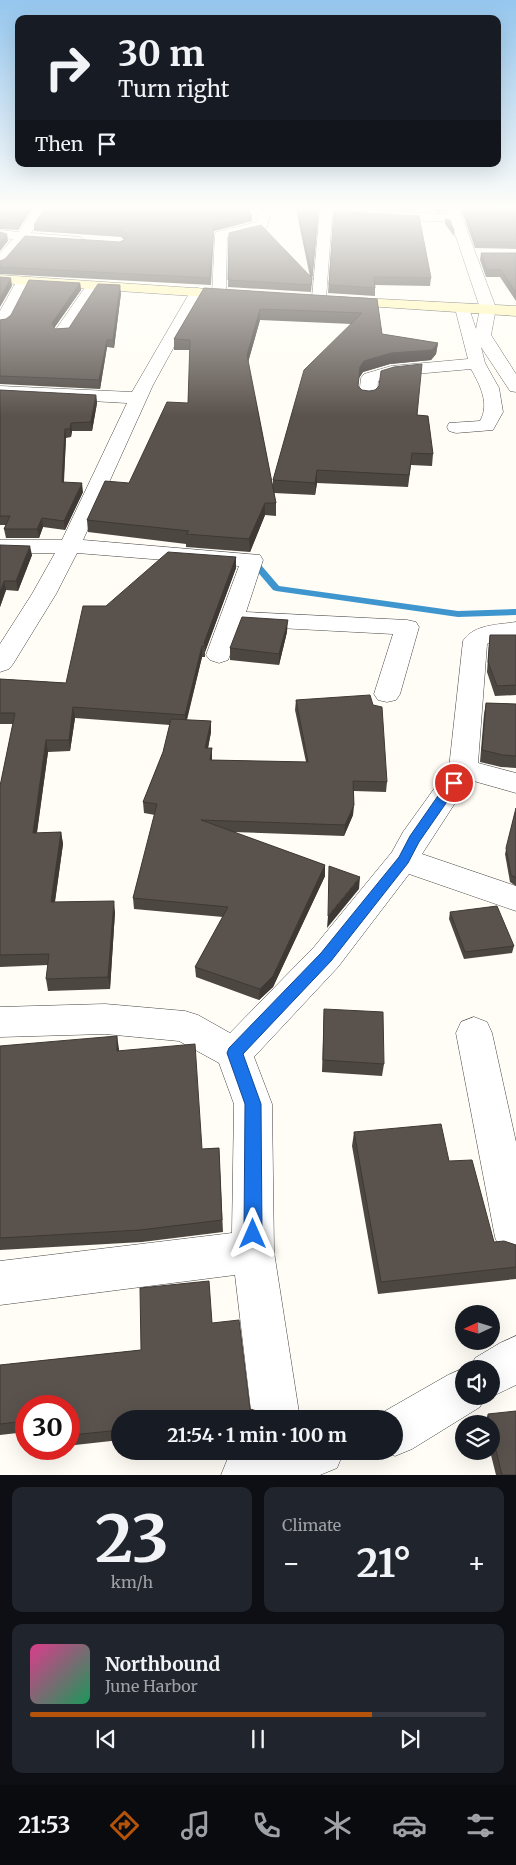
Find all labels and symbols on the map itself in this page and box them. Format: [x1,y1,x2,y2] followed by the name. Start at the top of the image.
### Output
[433,762,475,804] pin
[226,1207,278,1259] position arrow
[455,1305,500,1350] north arrow
[15,1395,80,1460] speed limit sign: 30

